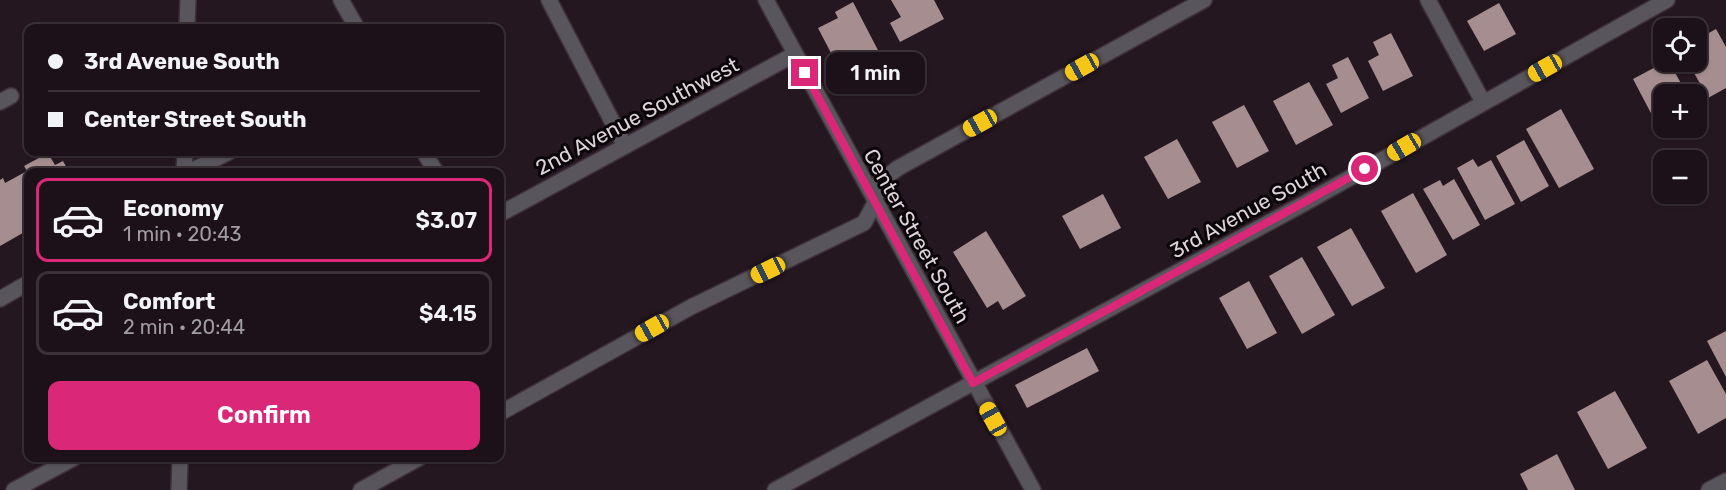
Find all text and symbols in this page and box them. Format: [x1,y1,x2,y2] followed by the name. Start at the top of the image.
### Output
[1653,18,1707,204] map controls
[1653,18,1707,72] button: locate
[84,48,280,75] text: 3rd Avenue South
[1062,50,1102,84] car
[1525,51,1565,85] car
[531,52,743,180] street label: 2nd Avenue Southwest
[826,52,925,94] callout: 1 min
[791,59,818,86] route end
[850,61,901,85] text: 1 min
[1653,84,1707,138] button: +
[84,106,307,133] text: Center Street South
[960,106,1000,140] car
[1384,130,1424,164] car
[859,144,975,328] street label: Center Street South
[1653,150,1707,204] button: −
[1351,155,1378,182] route start
[1165,157,1331,263] street label: 3rd Avenue South
[51,193,105,247] icon: car
[123,195,224,222] text: Economy
[416,207,477,234] text: $3.07
[123,222,242,246] text: 1 min · 20:43
[748,254,788,286] car
[51,286,105,340] icon: car
[123,288,215,315] text: Comfort
[419,300,477,327] text: $4.15
[632,311,672,345] car
[123,315,245,339] text: 2 min · 20:44
[48,381,480,450] button: Confirm
[976,399,1010,439] car

